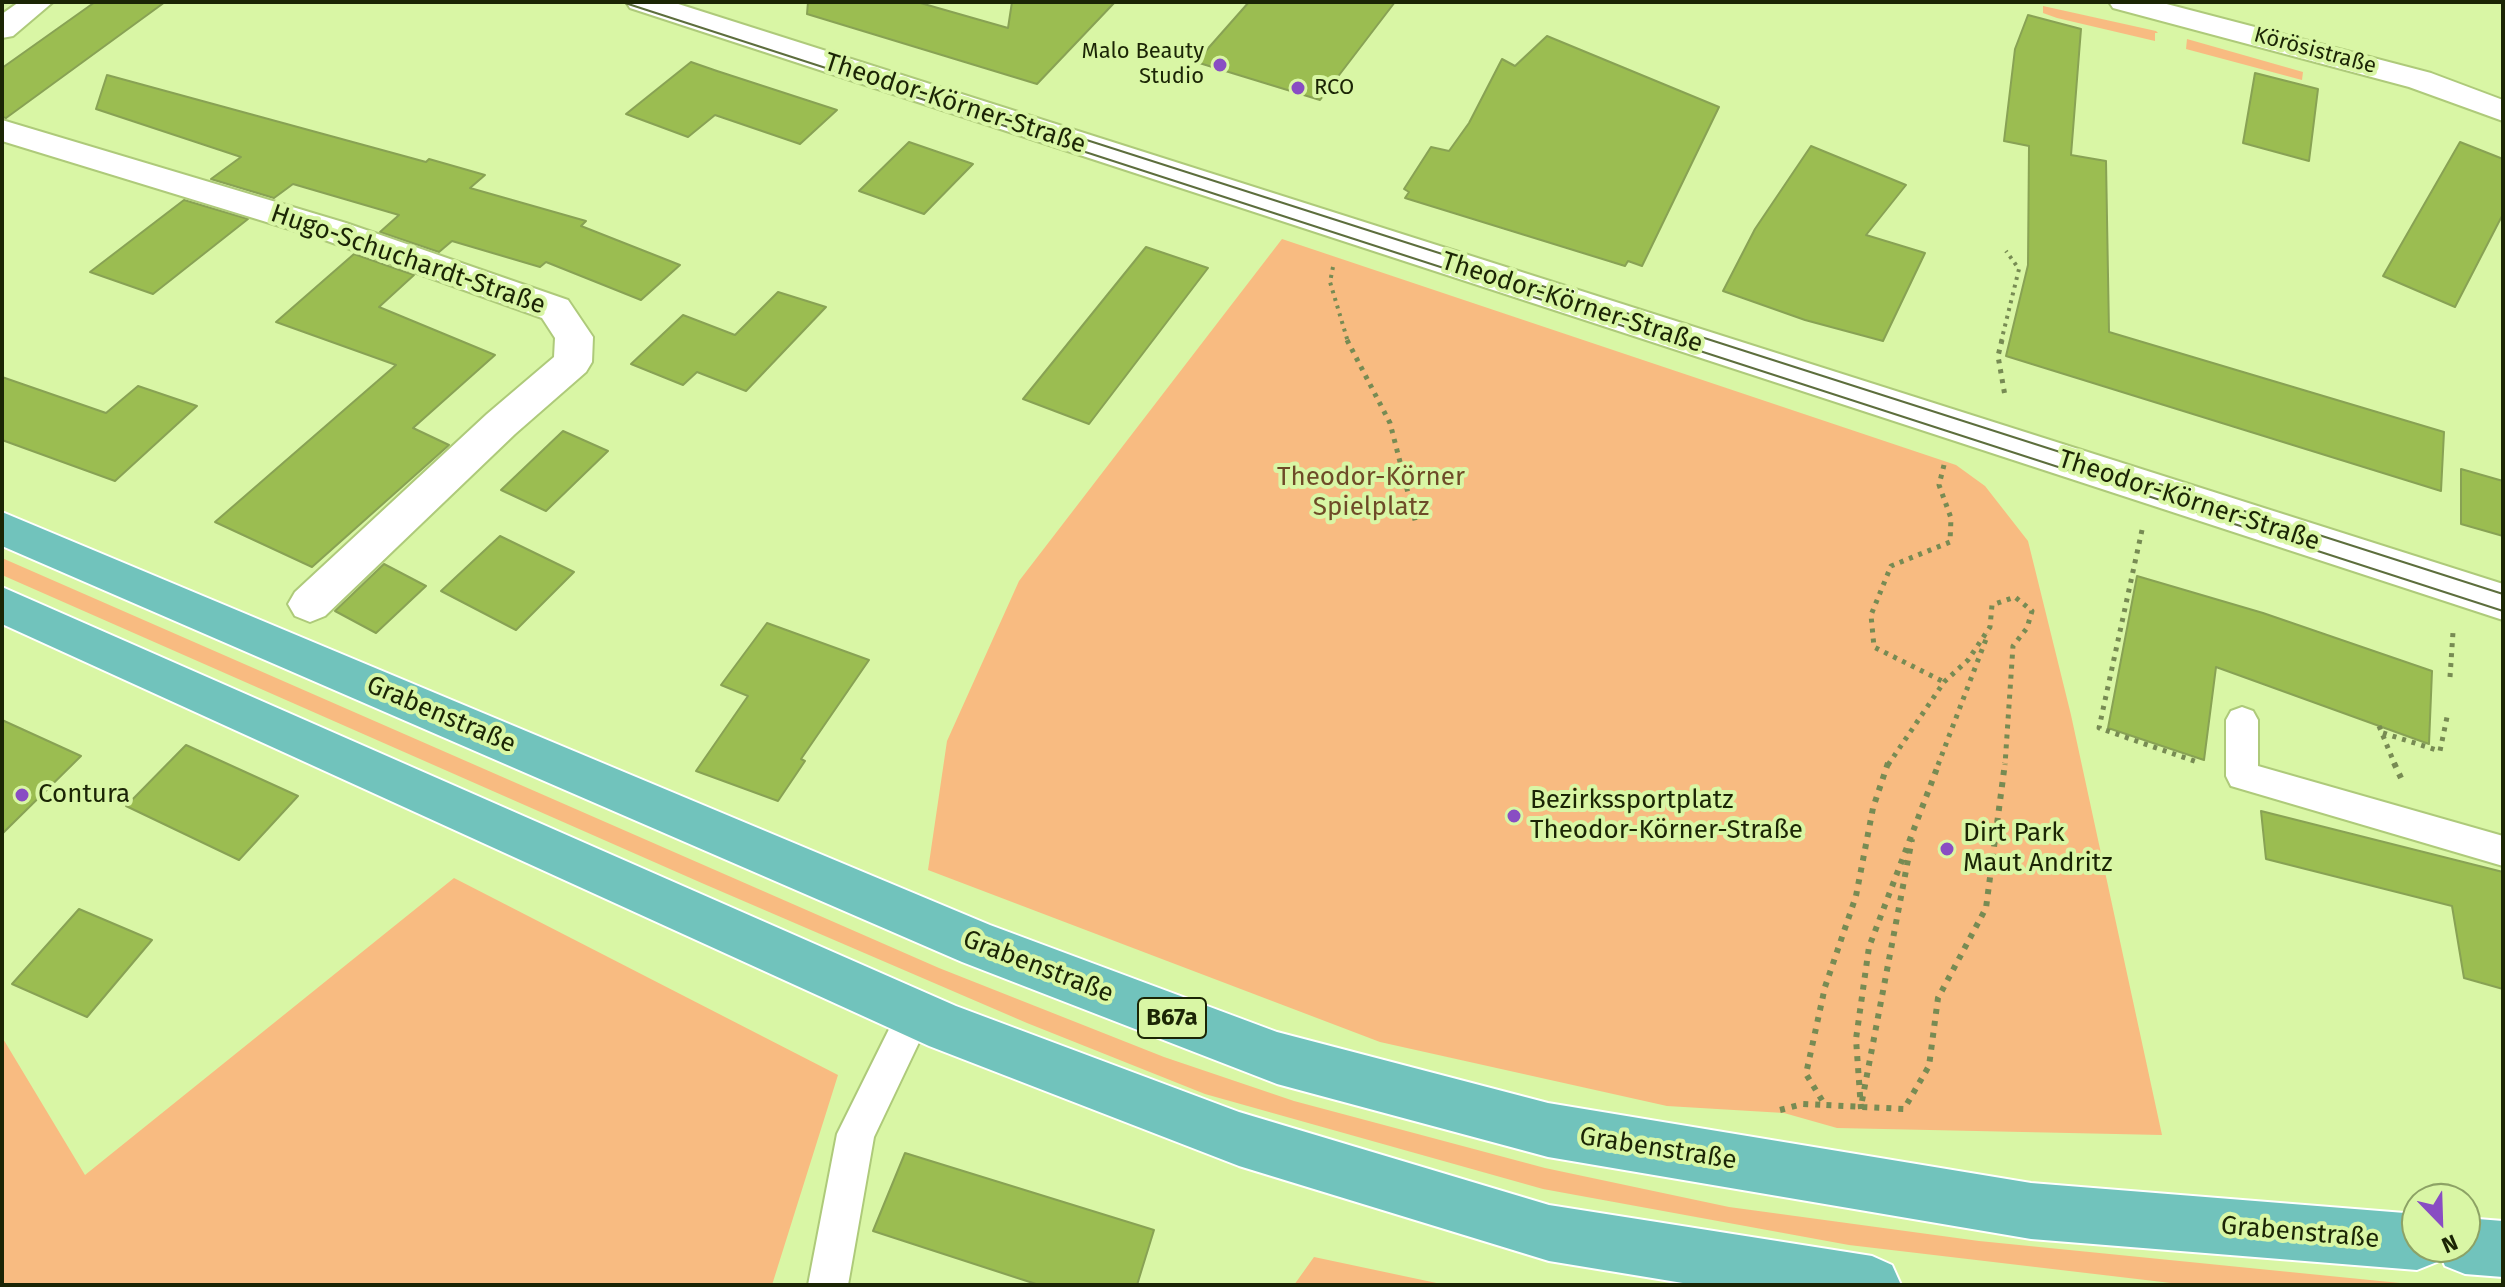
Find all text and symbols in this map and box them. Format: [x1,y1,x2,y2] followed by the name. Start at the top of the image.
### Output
[2251,22,2379,80] street label: Körösistraße
[1082,39,1204,90] place label: Malo Beauty Studio
[820,47,1090,161] street label: Theodor-Körner-Straße
[1211,56,1229,74] marker: Malo Beauty Studio
[1314,75,1354,101] place label: RCO
[1289,79,1307,97] marker: RCO
[267,198,549,322] street label: Hugo-Schuchardt-Straße
[1437,246,1707,360] street label: Theodor-Körner-Straße
[2054,444,2324,558] street label: Theodor-Körner-Straße
[1277,462,1465,524] park label: Theodor-Körner Spielplatz
[362,670,520,760] street label: Grabenstraße
[38,779,130,811] place label: Contura
[1530,785,1803,846] place label: Bezirkssportplatz Theodor-Körner-Straße
[13,786,31,804] marker: Contura
[1505,807,1523,825] marker: Bezirkssportplatz Theodor-Körner-Straße
[1963,818,2113,880] place label: Dirt Park Maut Andritz
[1938,840,1956,858] marker: Dirt Park Maut Andritz
[958,924,1118,1010] street label: Grabenstraße
[1138,998,1206,1038] road number: B67a
[1577,1121,1739,1177] street label: Grabenstraße
[2401,1183,2481,1263] north arrow
[2219,1211,2381,1255] street label: Grabenstraße
[2438,1228,2462,1259] text: N

